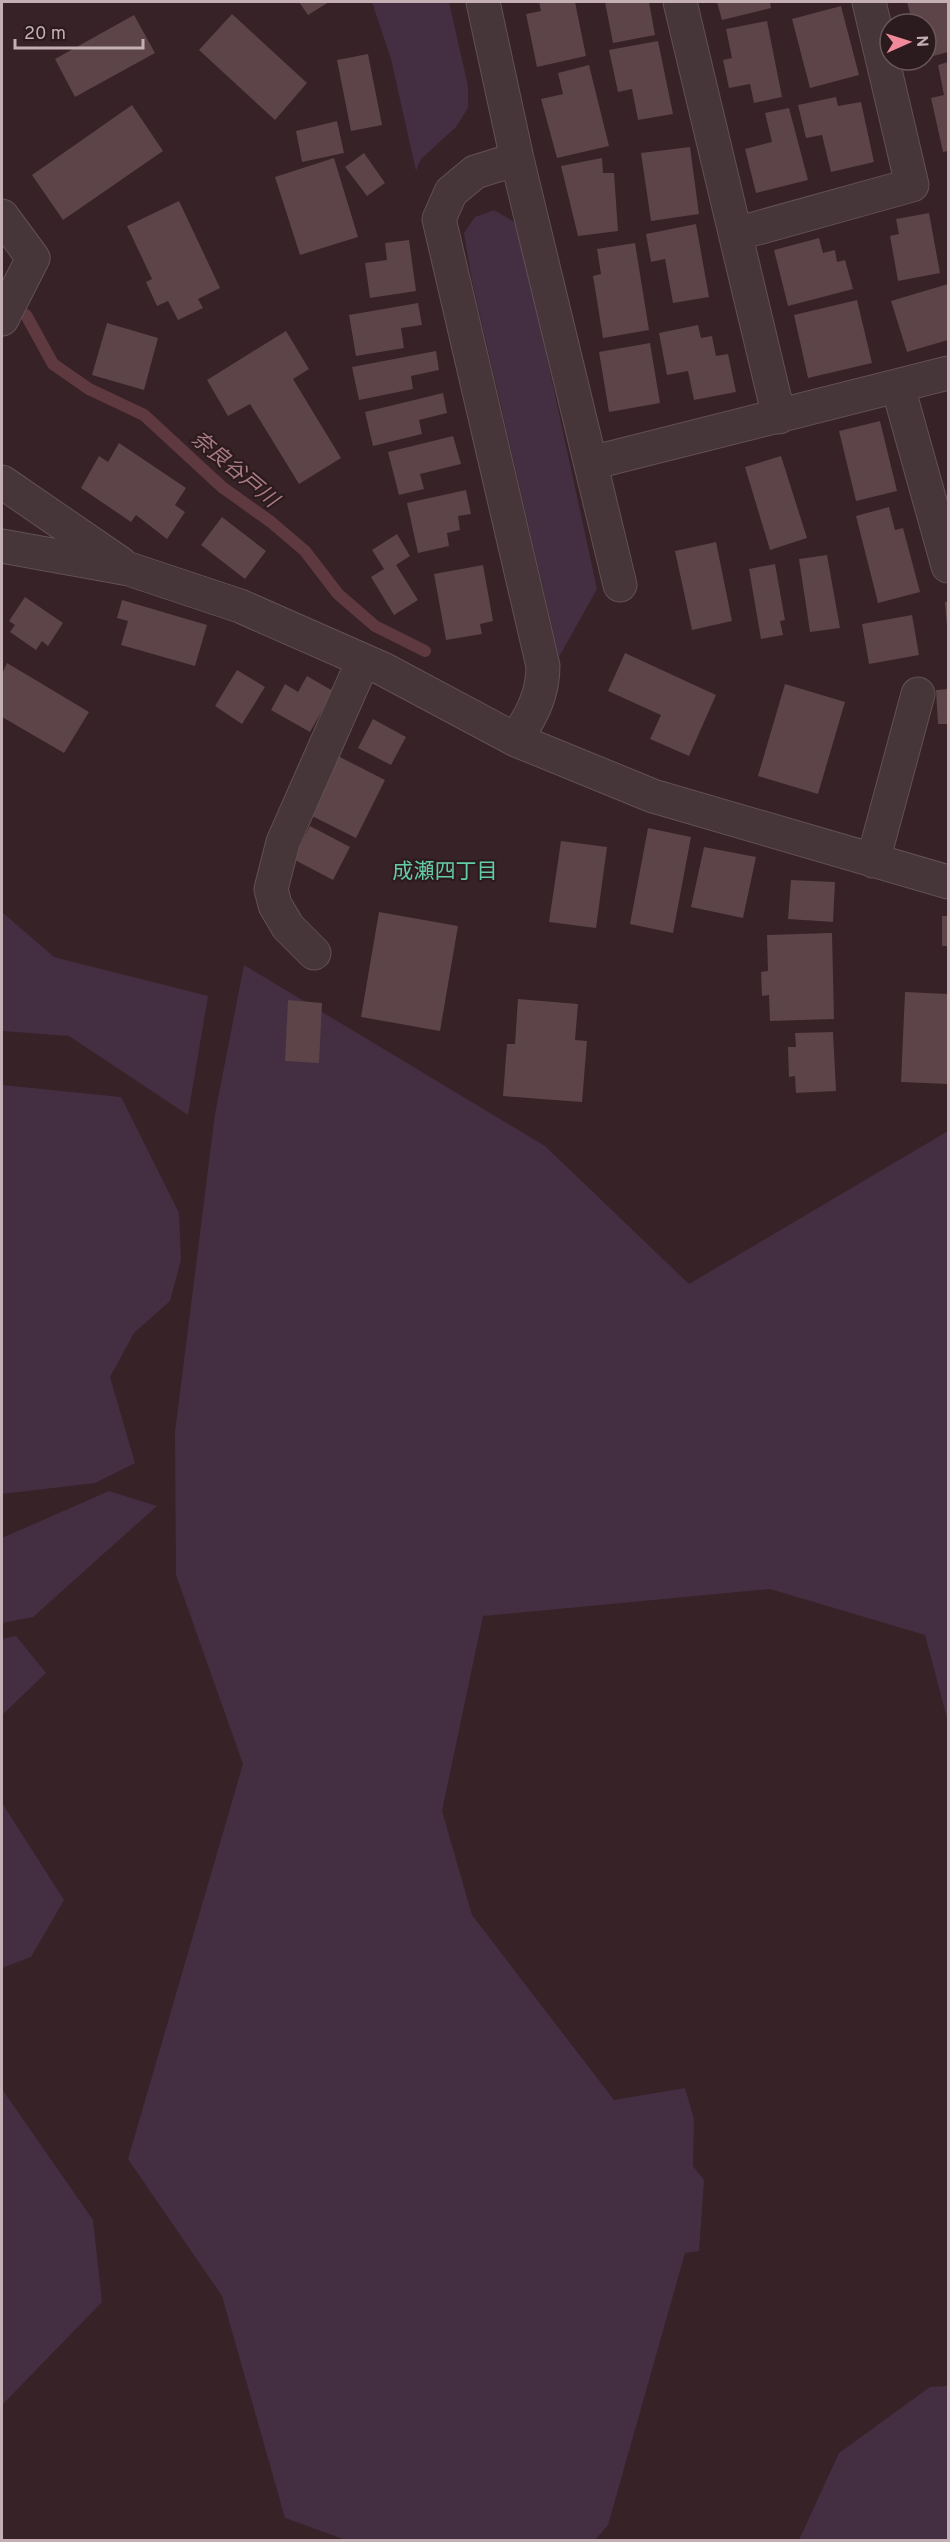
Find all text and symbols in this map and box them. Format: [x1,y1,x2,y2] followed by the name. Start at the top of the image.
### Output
[15,12,142,50] scale bar
[878,12,938,72] north arrow
[24,23,66,46] text: 20 m
[911,35,931,48] text: N
[185,426,284,516] water label: 奈良谷戸川
[393,859,498,886] district label: 成瀬四丁目

